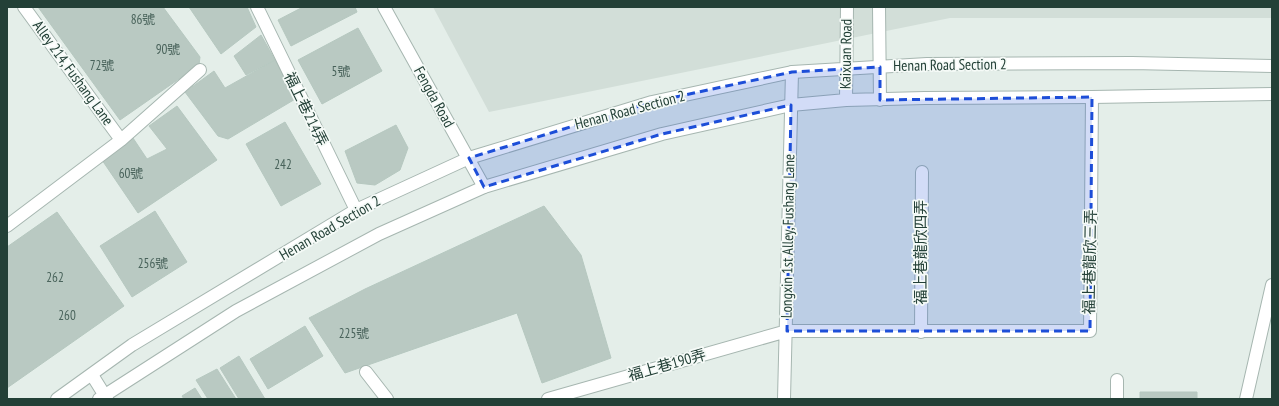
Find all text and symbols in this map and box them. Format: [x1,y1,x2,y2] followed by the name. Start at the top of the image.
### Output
[131,11,155,28] house number: 86號
[29,17,118,129] street label: Alley 214, Fushang Lane
[835,19,856,89] street label: Kaixuan Road
[156,41,180,58] house number: 90號
[893,54,1007,75] street label: Henan Road Section 2
[90,57,114,74] house number: 72號
[332,63,350,80] house number: 5號
[410,63,459,131] street label: Fengda Road
[280,69,333,149] street label: 福上巷214弄
[573,86,687,133] street label: Henan Road Section 2
[777,154,798,318] street label: Longxin 1st Alley, Fushang Lane
[274,156,292,173] house number: 242
[119,165,143,182] house number: 60號
[276,191,384,264] street label: Henan Road Section 2
[911,199,930,305] street label: 福上巷龍欣四弄
[1079,209,1100,315] street label: 福上巷龍欣三弄
[138,255,168,272] house number: 256號
[46,269,64,286] house number: 262
[58,307,76,324] house number: 260
[339,325,369,342] house number: 225號
[626,344,708,385] street label: 福上巷190弄

